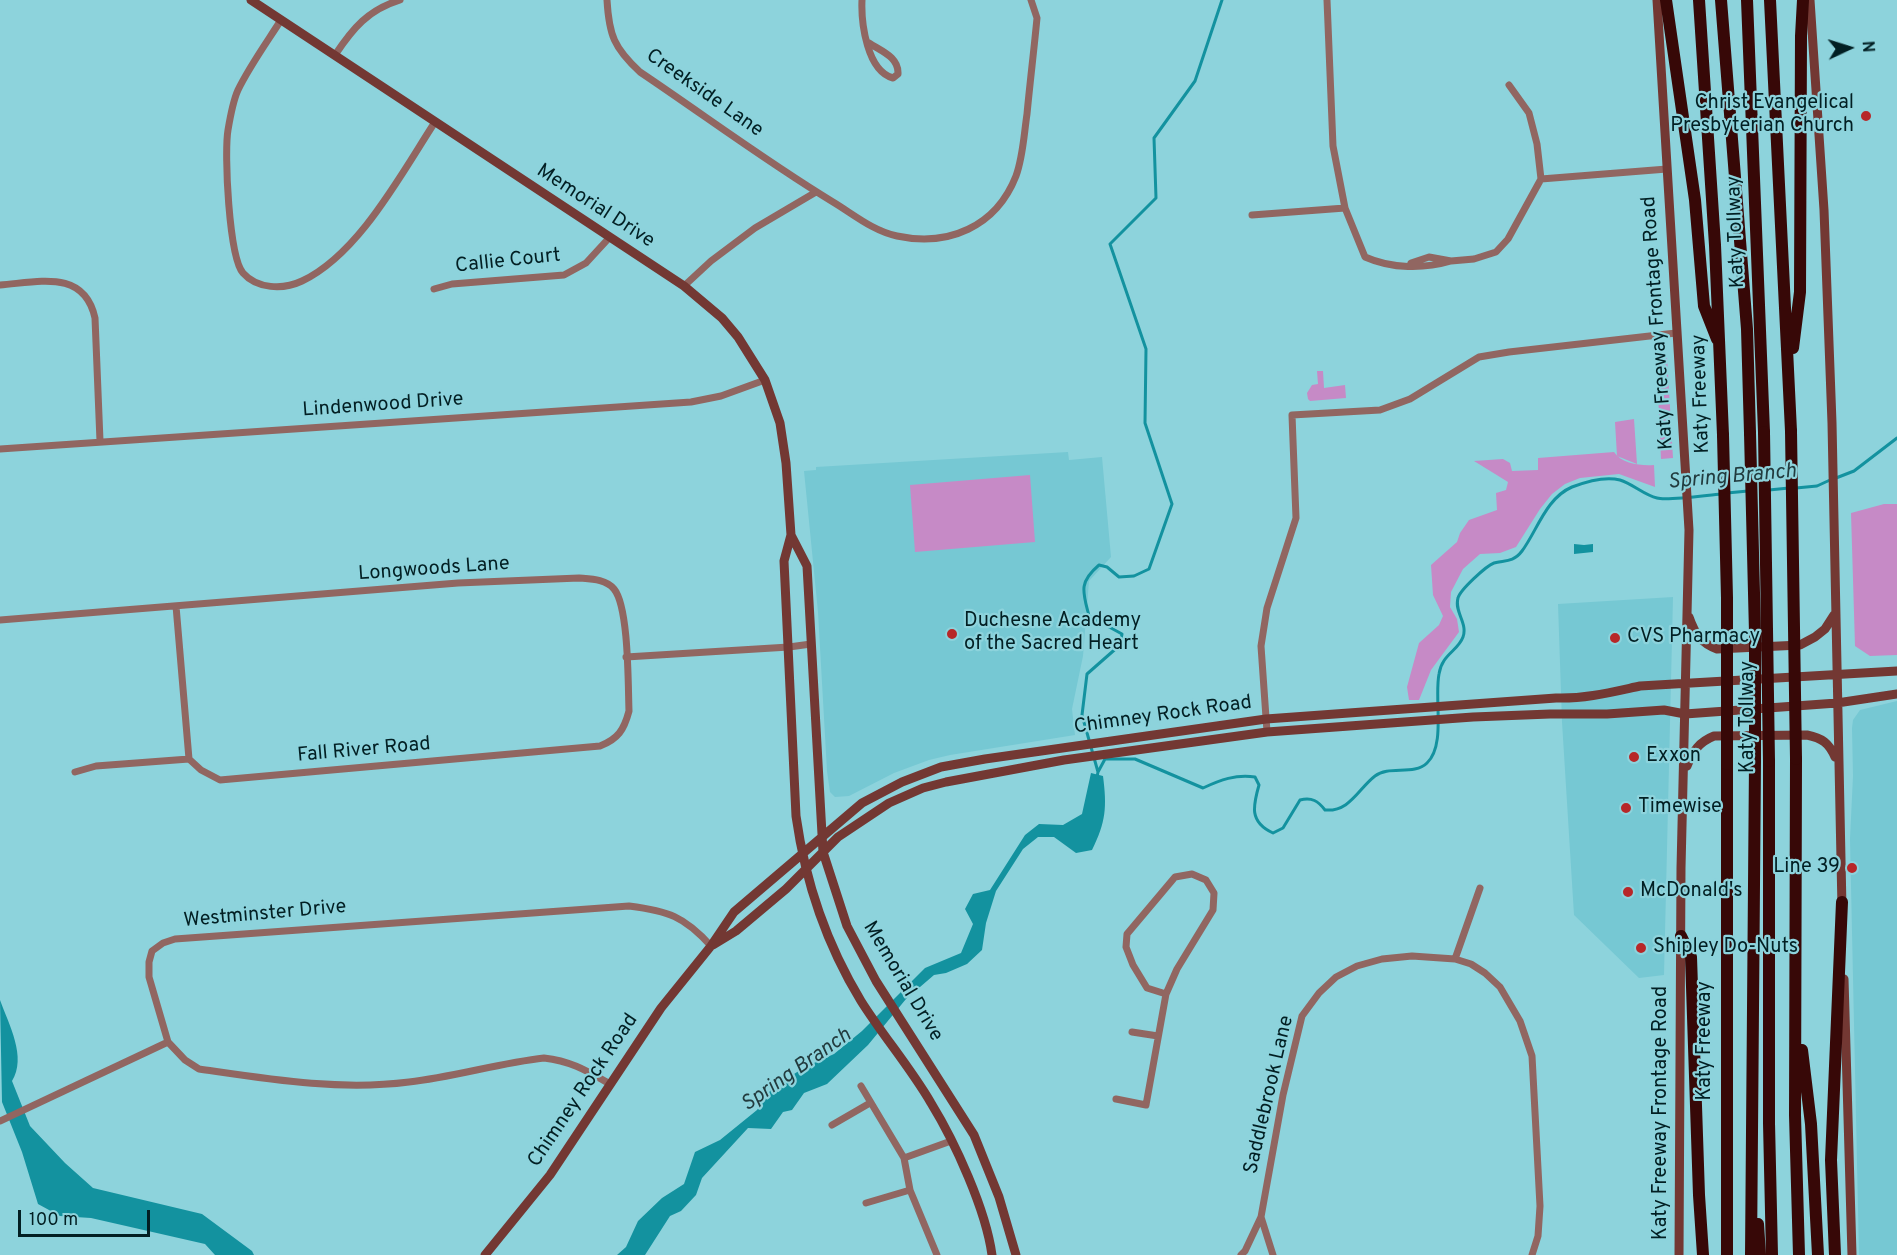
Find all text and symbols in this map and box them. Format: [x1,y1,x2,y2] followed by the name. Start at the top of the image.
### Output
[1819,18,1879,78] north arrow
[1857,40,1877,53] text: N
[641,45,767,143] street label: Creekside Lane
[1670,92,1854,139] place label: Christ Evangelical Presbyterian Church
[1859,109,1873,123] marker: Christ Evangelical Presbyterian Church
[531,160,659,254] street label: Memorial Drive
[1723,175,1751,289] street label: Katy Tollway
[1638,195,1680,451] street label: Katy Freeway Frontage Road
[454,245,562,279] street label: Callie Court
[1688,334,1716,454] street label: Katy Freeway
[302,388,464,424] street label: Lindenwood Drive
[1667,460,1797,496] water label: Spring Branch
[357,553,511,587] street label: Longwoods Lane
[964,610,1141,657] place label: Duchesne Academy of the Sacred Heart
[1627,626,1760,650] place label: CVS Pharmacy
[945,627,959,641] marker: Duchesne Academy of the Sacred Heart
[1608,631,1622,645] marker: CVS Pharmacy
[1737,661,1761,773] street label: Katy Tollway
[1072,692,1254,740] street label: Chimney Rock Road
[296,733,432,769] street label: Fall River Road
[1646,745,1701,769] place label: Exxon
[1627,750,1641,764] marker: Exxon
[1638,796,1722,820] place label: Timewise
[1619,801,1633,815] marker: Timewise
[1773,856,1840,880] place label: Line 39
[1845,861,1859,875] marker: Line 39
[1640,880,1743,904] place label: McDonald's
[1621,885,1635,899] marker: McDonald's
[182,896,348,934] street label: Westminster Drive
[857,918,947,1046] street label: Memorial Drive
[1653,936,1798,960] place label: Shipley Do-Nuts
[1634,941,1648,955] marker: Shipley Do-Nuts
[1694,981,1718,1101] street label: Katy Freeway
[1650,986,1674,1240] street label: Katy Freeway Frontage Road
[524,1010,644,1172] street label: Chimney Rock Road
[1240,1013,1300,1177] street label: Saddlebrook Lane
[737,1024,857,1118] water label: Spring Branch
[21,1198,153,1236] scale bar
[29,1209,78,1232] text: 100 m

